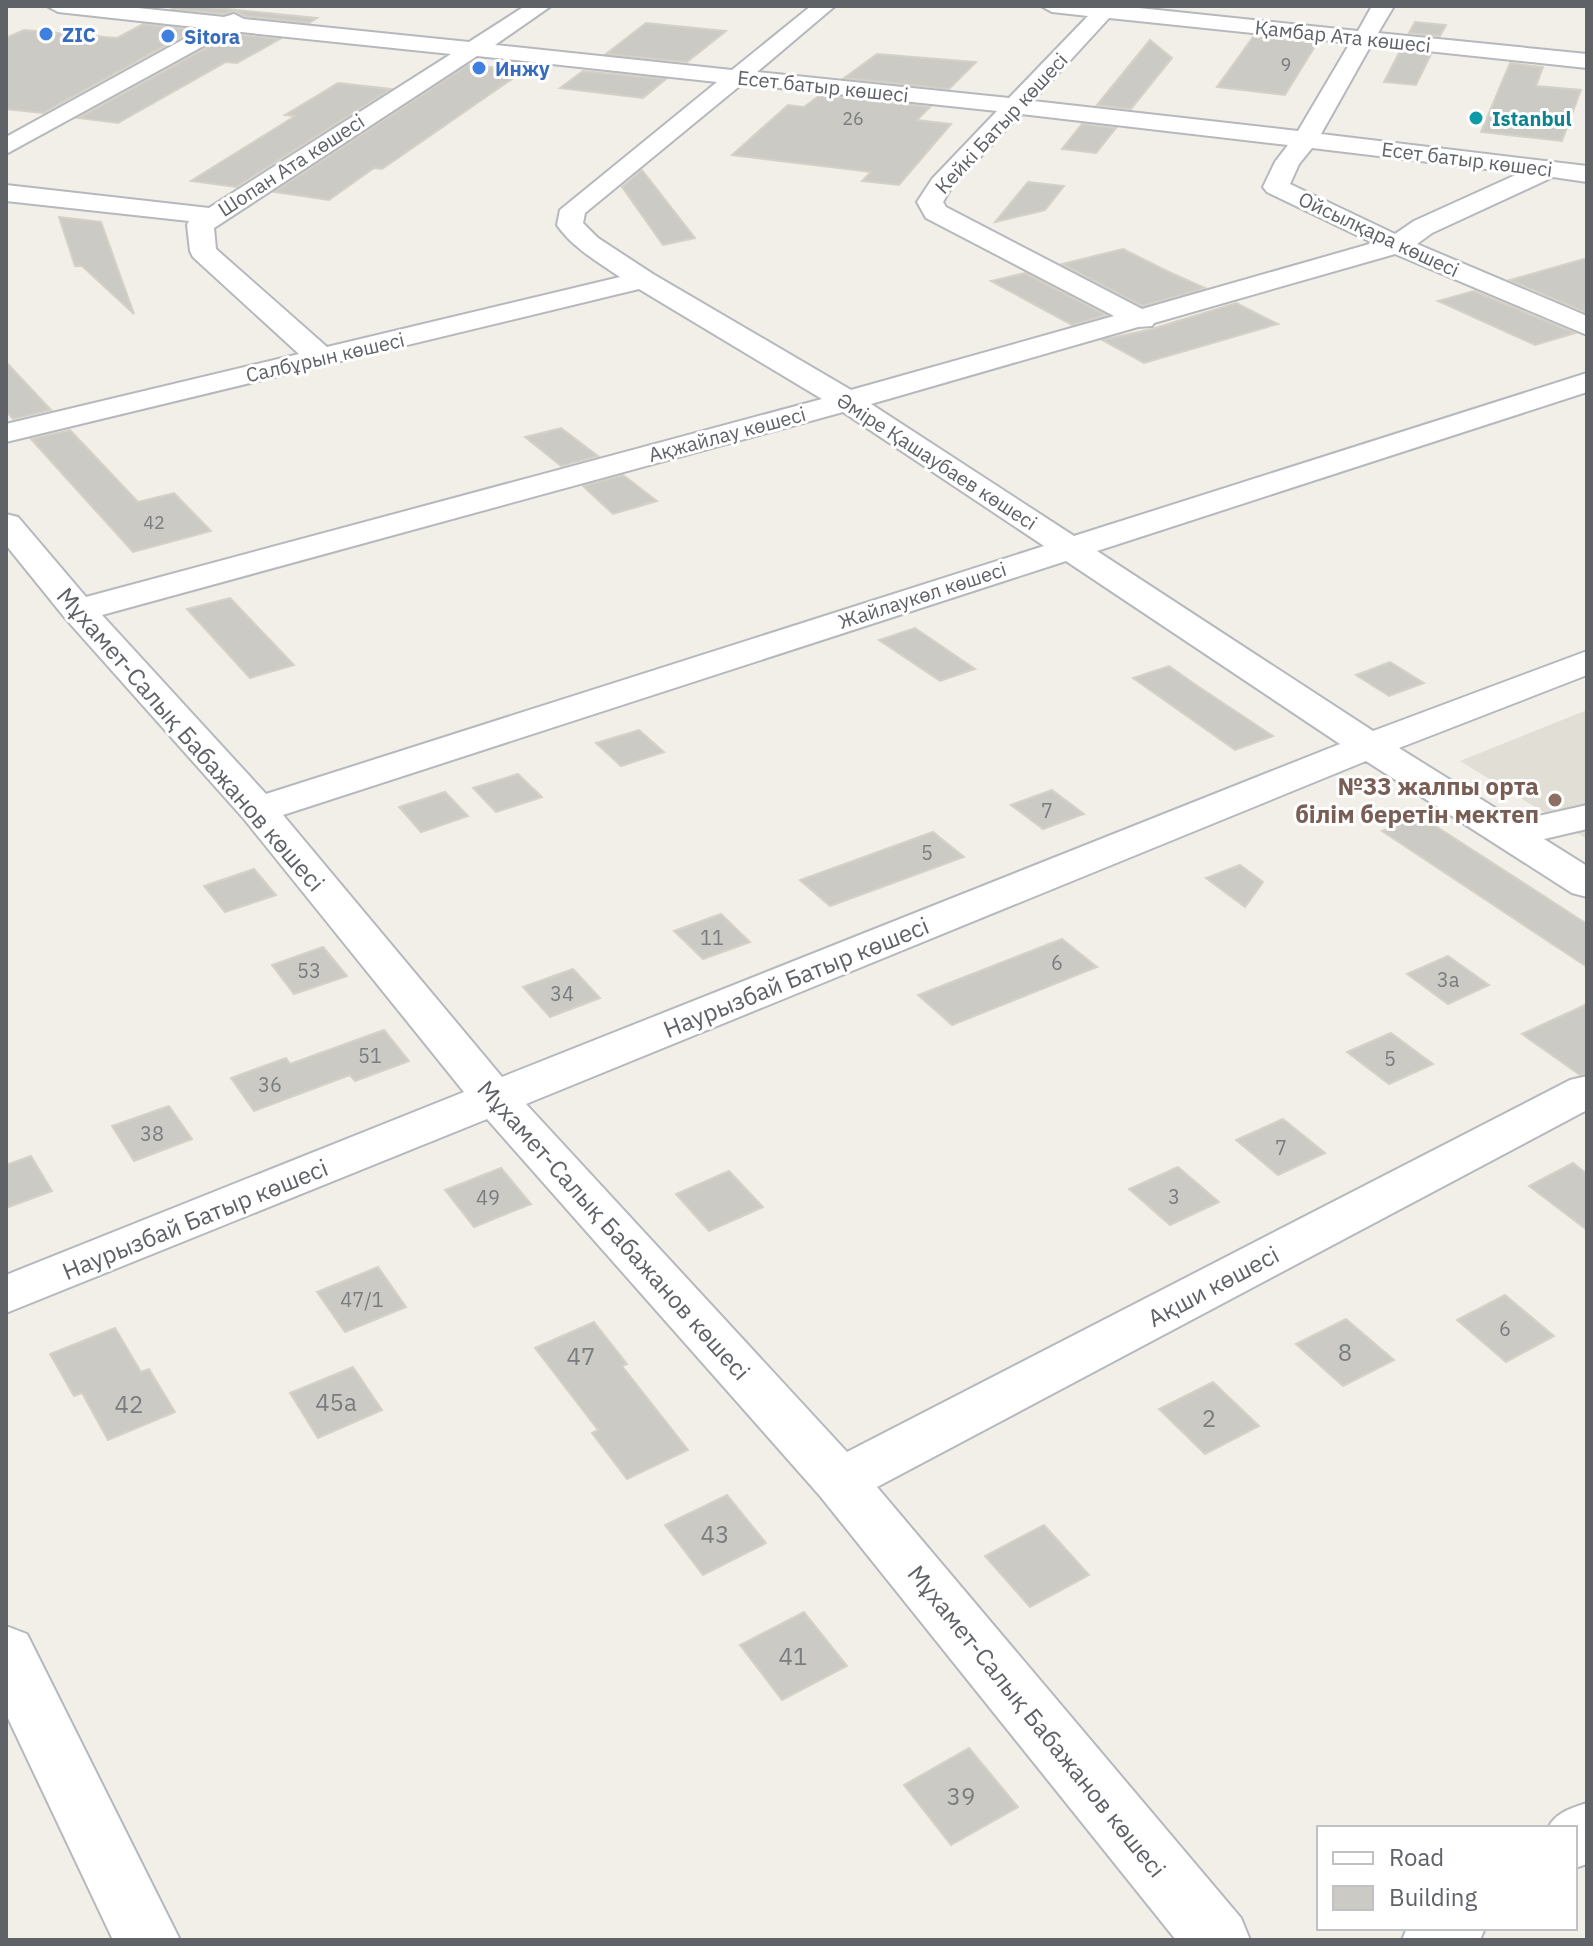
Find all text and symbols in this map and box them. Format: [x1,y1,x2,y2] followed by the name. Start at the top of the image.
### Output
[1254,13,1432,59] street label: Қамбар Ата көшесі
[62,21,96,48] place label: ZIC
[184,23,240,50] place label: Sitora
[37,25,55,43] marker: ZIC
[159,27,177,45] marker: Sitora
[929,47,1073,199] street label: Кейкі Батыр көшесі
[1281,53,1291,76] house number: 9
[495,55,550,82] place label: Инжу
[470,59,488,77] marker: Инжу
[736,64,910,108] street label: Есет батыр көшесі
[1492,105,1572,132] place label: Istanbul
[842,107,864,130] house number: 26
[213,108,369,222] street label: Шопан Ата көшесі
[1467,109,1485,127] marker: Istanbul
[1380,135,1554,183] street label: Есет батыр көшесі
[1294,185,1464,283] street label: Ойсылқара көшесі
[243,326,407,388] street label: Салбұрын көшесі
[832,386,1042,536] street label: Әміре Қашаубаев көшесі
[645,400,809,468] street label: Ақжайлау көшесі
[143,511,165,534] house number: 42
[834,555,1010,635] street label: Жайлаукөл көшесі
[50,580,332,898] street label: Мұхамет-Салық Бабажанов көшесі
[1295,770,1539,830] place label: №33 жалпы орта білім беретін мектеп
[1546,791,1564,809] marker: №33 жалпы орта білім беретін мектеп
[1041,797,1053,824] house number: 7
[921,839,933,866] house number: 5
[659,909,933,1045] street label: Наурызбай Батыр көшесі
[700,924,724,951] house number: 11
[1051,949,1063,976] house number: 6
[297,957,321,984] house number: 53
[1437,966,1460,993] house number: 3а
[550,980,574,1007] house number: 34
[358,1042,382,1069] house number: 51
[1384,1045,1396,1072] house number: 5
[258,1071,282,1098] house number: 36
[471,1073,757,1387] street label: Мұхамет-Салық Бабажанов көшесі
[140,1120,164,1147] house number: 38
[1275,1134,1287,1161] house number: 7
[58,1151,332,1287] street label: Наурызбай Батыр көшесі
[1168,1183,1180,1210] house number: 3
[476,1184,500,1211] house number: 49
[1142,1238,1284,1334] street label: Ақши көшесі
[340,1286,384,1313] house number: 47/1
[1499,1315,1511,1342] house number: 6
[1338,1336,1352,1368] house number: 8
[567,1340,595,1372] house number: 47
[315,1386,357,1418] house number: 45а
[115,1388,143,1420] house number: 42
[1202,1402,1216,1434] house number: 2
[701,1518,729,1550] house number: 43
[901,1558,1173,1884] street label: Мұхамет-Салық Бабажанов көшесі
[779,1640,807,1672] house number: 41
[947,1780,975,1812] house number: 39
[1317,1826,1577,1930] legend
[1389,1841,1444,1873] text: Road
[1389,1881,1477,1913] text: Building

